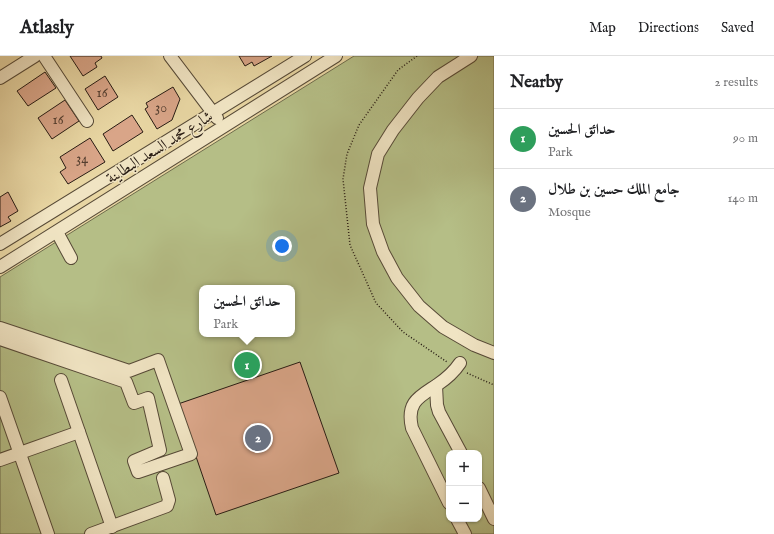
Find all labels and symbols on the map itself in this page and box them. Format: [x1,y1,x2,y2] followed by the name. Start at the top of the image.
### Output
[96,84,109,102] house number: 16
[155,99,167,117] house number: 30
[103,107,218,191] street label: شارع محمد السعد البطاينة
[52,111,65,129] house number: 16
[76,150,88,168] house number: 34
[272,236,292,256] your location
[234,350,260,380] pin: 1
[245,423,271,453] pin: 2

